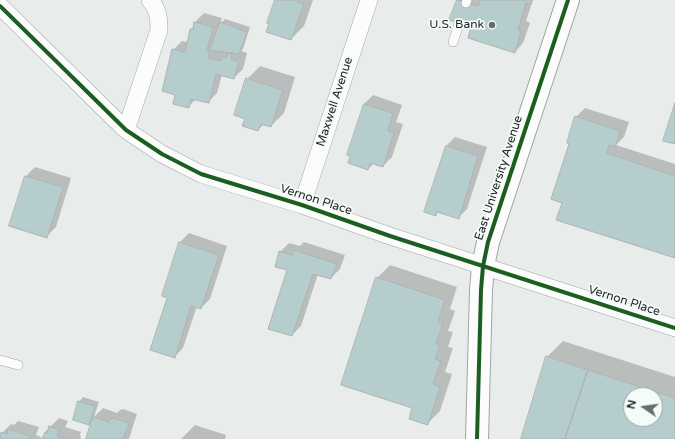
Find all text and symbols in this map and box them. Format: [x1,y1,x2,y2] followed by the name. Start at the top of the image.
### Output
[429,18,484,32] place label: U.S. Bank
[487,20,497,30] marker: U.S. Bank
[314,55,356,149] street label: Maxwell Avenue
[472,114,526,242] street label: East University Avenue
[278,182,354,218] street label: Vernon Place
[586,283,662,319] street label: Vernon Place
[623,387,663,427] north arrow
[624,399,639,410] text: N

